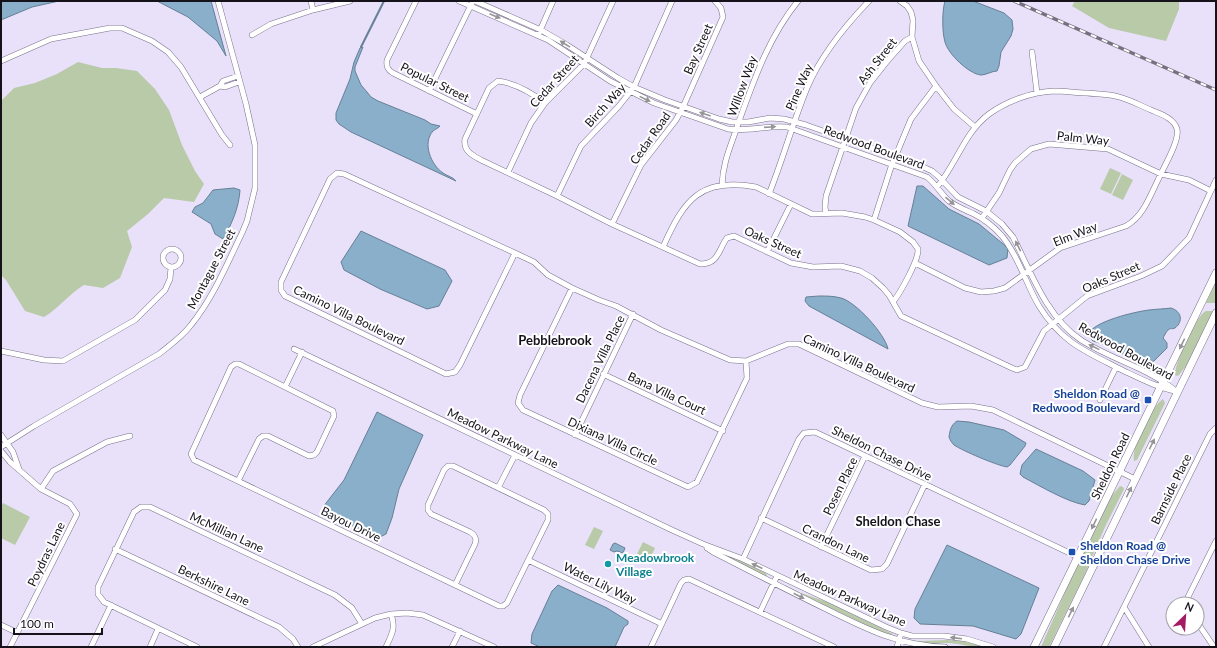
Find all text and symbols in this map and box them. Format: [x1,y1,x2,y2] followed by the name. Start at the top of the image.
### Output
[489,13,501,20] one-way arrow
[680,21,716,77] street label: Bay Street
[854,34,900,87] street label: Ash Street
[559,40,571,47] one-way arrow
[526,51,582,110] street label: Cedar Street
[724,53,760,118] street label: Willow Way
[398,59,472,105] street label: Popular Street
[782,60,816,113] street label: Pine Way
[581,79,629,130] street label: Birch Way
[640,96,651,102] one-way arrow
[626,109,674,167] street label: Cedar Road
[699,111,711,117] one-way arrow
[822,122,926,172] street label: Redwood Boulevard
[764,123,776,130] one-way arrow
[1056,128,1111,148] street label: Palm Way
[945,197,956,206] one-way arrow
[1051,218,1100,250] street label: Elm Way
[742,223,805,262] street label: Oaks Street
[184,226,239,312] street label: Montague Street
[1015,241,1021,252] one-way arrow
[1080,258,1143,296] street label: Oaks Street
[291,282,407,348] street label: Camino Villa Boulevard
[572,313,628,405] street label: Dacena Villa Place
[1076,319,1176,383] street label: Redwood Boulevard
[801,330,917,396] street label: Camino Villa Boulevard
[518,332,592,348] district label: Pebblebrook
[1179,338,1185,350] one-way arrow
[1089,344,1100,351] one-way arrow
[625,368,709,418] street label: Bana Villa Court
[1032,386,1140,415] place label: Sheldon Road @ Redwood Boulevard
[1143,395,1153,405] marker: Sheldon Road @ Redwood Boulevard
[445,405,561,471] street label: Meadow Parkway Lane
[566,414,660,468] street label: Dixiana Villa Circle
[830,422,934,484] street label: Sheldon Chase Drive
[1087,430,1133,502] street label: Sheldon Road
[1149,438,1155,450] one-way arrow
[1147,451,1195,527] street label: Barnside Place
[819,454,861,518] street label: Posen Place
[1126,486,1132,497] one-way arrow
[319,503,383,545] street label: Bayou Drive
[188,508,266,556] street label: McMillian Lane
[855,513,941,529] district label: Sheldon Chase
[1091,518,1097,529] one-way arrow
[24,519,68,589] street label: Poydras Lane
[800,520,872,566] street label: Crandon Lane
[1080,538,1191,567] place label: Sheldon Road @ Sheldon Chase Drive
[1067,547,1077,557] marker: Sheldon Road @ Sheldon Chase Drive
[615,550,695,579] place label: Meadowbrook Village
[561,559,640,608] street label: Water Lily Way
[603,559,613,569] marker: Meadowbrook Village
[176,561,252,609] street label: Berkshire Lane
[751,563,762,569] one-way arrow
[791,566,909,630] street label: Meadow Parkway Lane
[793,593,805,599] one-way arrow
[1165,596,1205,636] north arrow
[1183,599,1196,614] text: N
[1068,606,1074,618] one-way arrow
[14,610,102,636] scale bar
[20,616,54,631] text: 100 m
[950,635,962,641] one-way arrow

